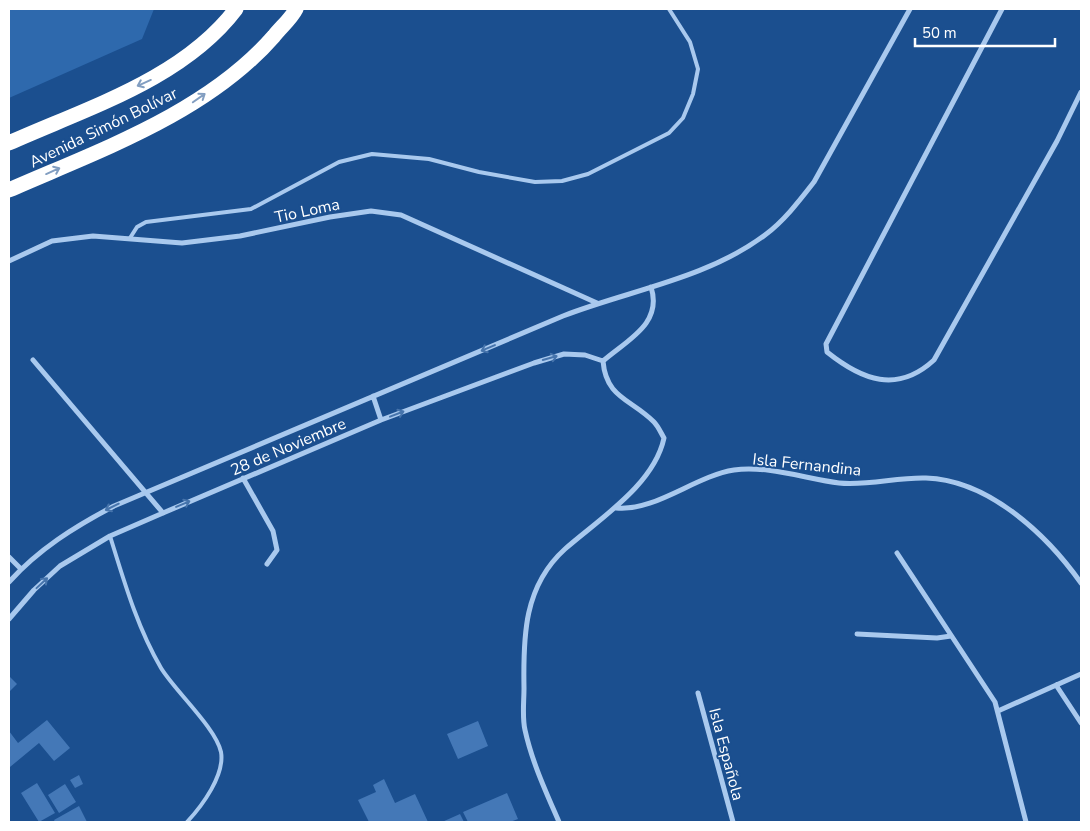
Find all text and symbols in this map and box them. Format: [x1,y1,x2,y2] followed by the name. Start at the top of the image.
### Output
[915,15,1055,47] scale bar
[922,23,957,43] text: 50 m
[137,78,152,88] one-way arrow
[26,82,181,173] street label: Avenida Simón Bolívar
[191,93,205,103] one-way arrow
[45,165,60,175] one-way arrow
[273,193,342,229] street label: Tio Loma
[480,344,496,353] one-way arrow
[541,353,557,363] one-way arrow
[389,409,404,418] one-way arrow
[227,413,350,481] street label: 28 de Noviembre
[751,448,862,482] street label: Isla Fernandina
[175,499,190,509] one-way arrow
[105,502,120,512] one-way arrow
[35,577,48,589] one-way arrow
[703,706,749,803] street label: Isla Española

